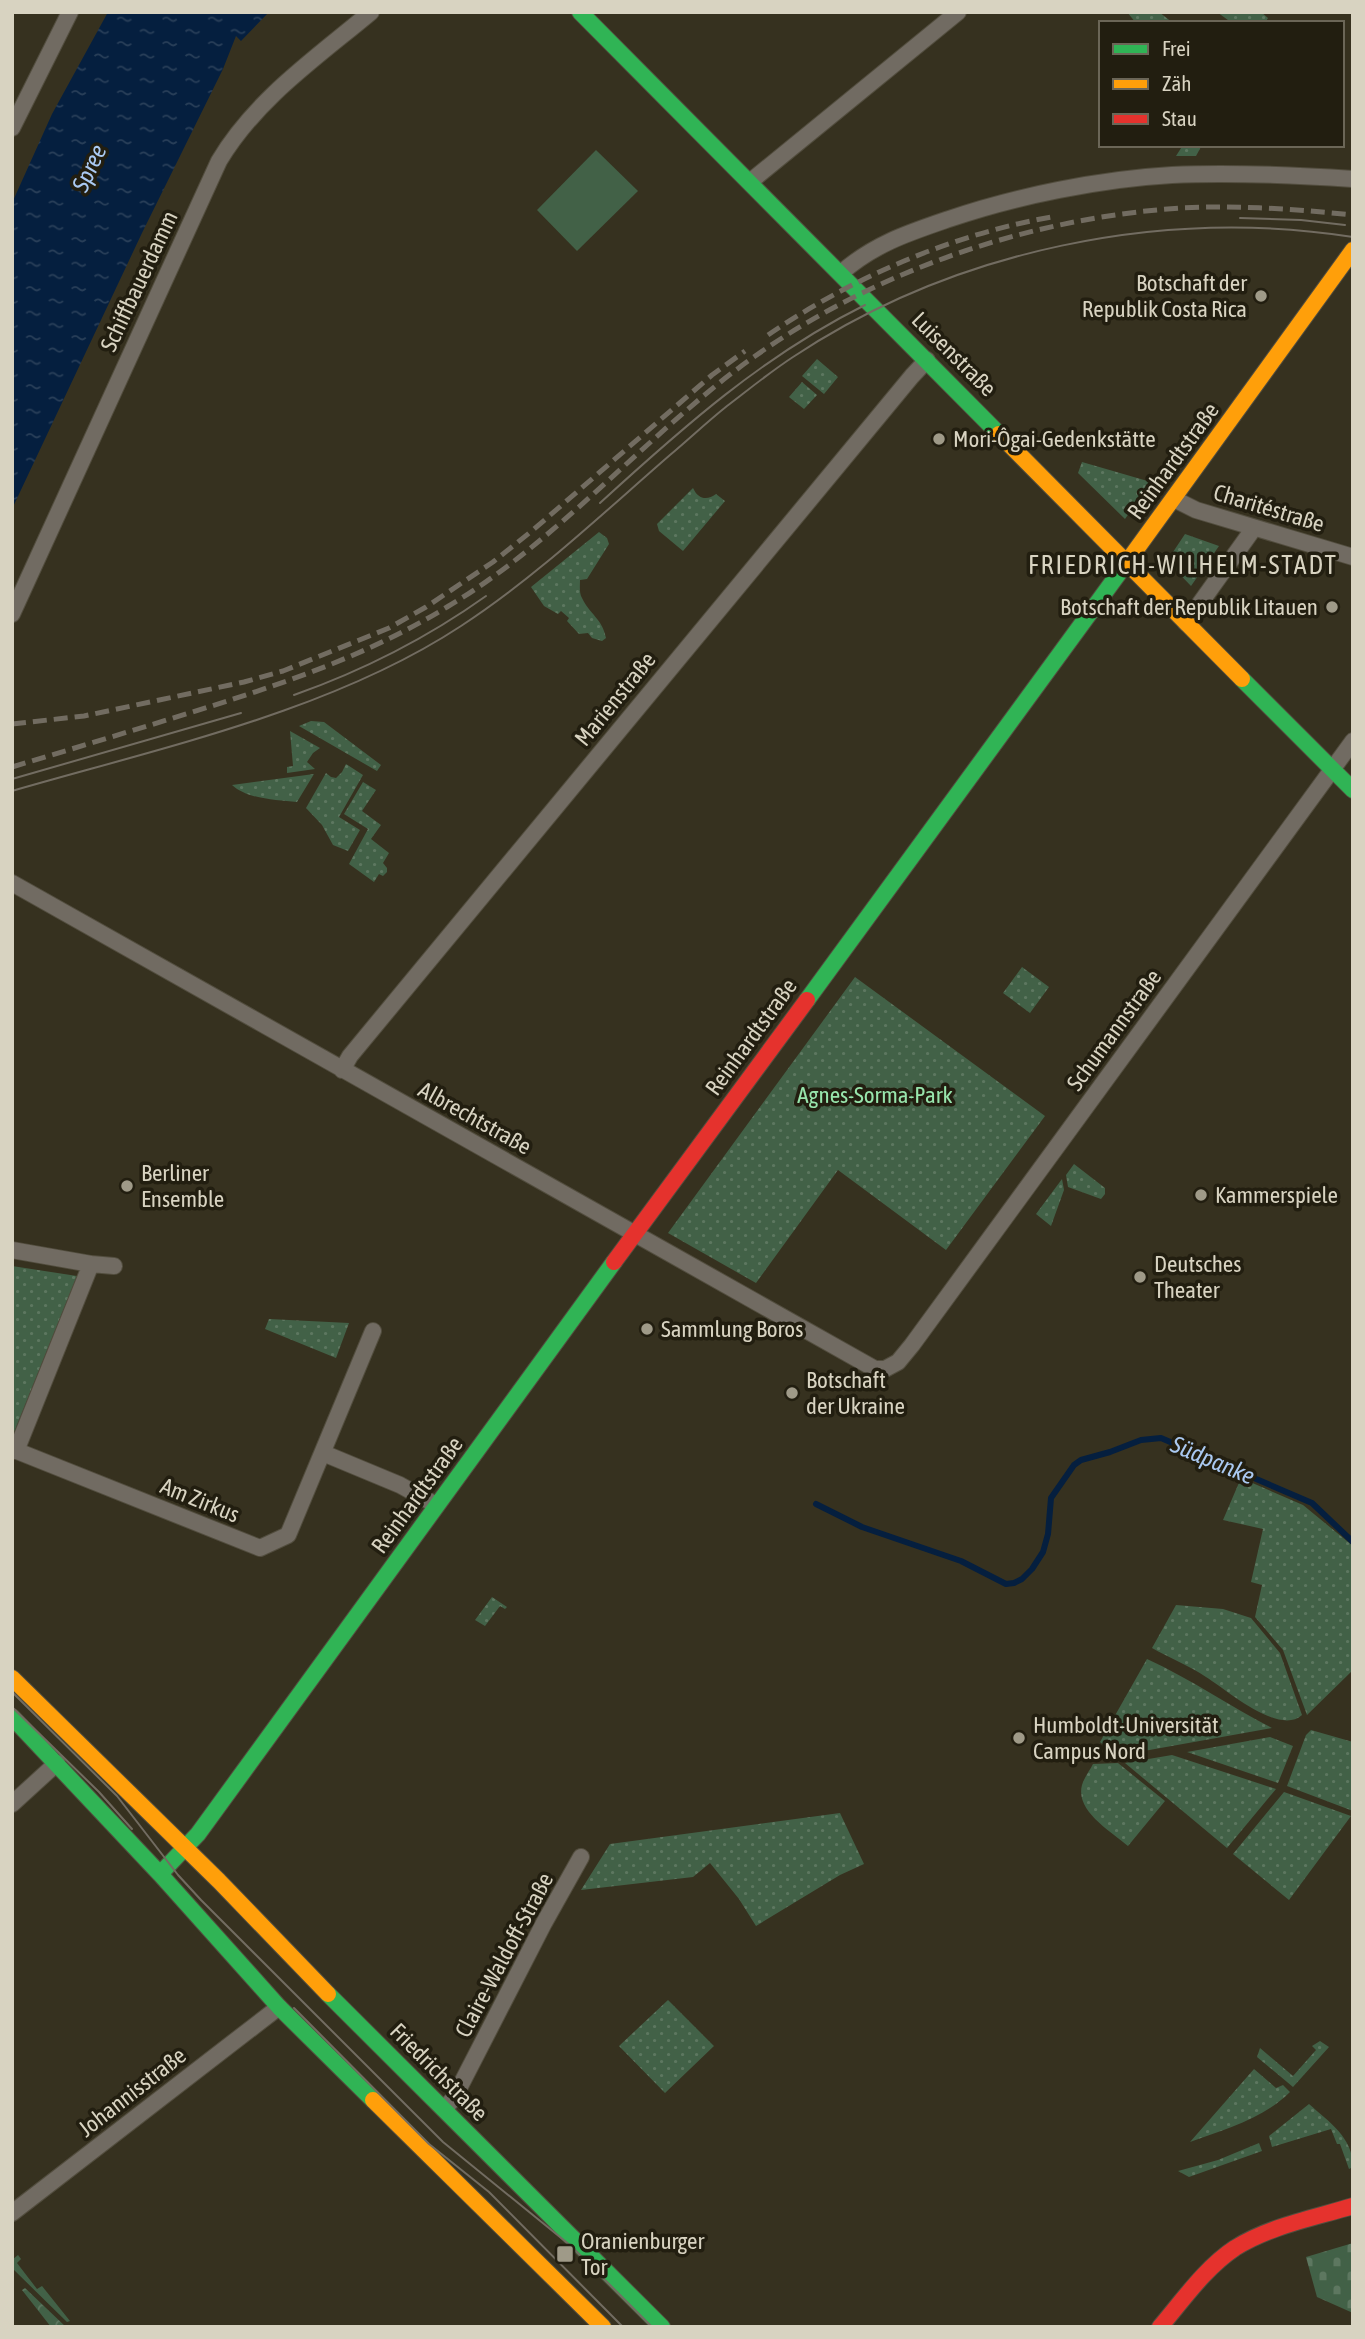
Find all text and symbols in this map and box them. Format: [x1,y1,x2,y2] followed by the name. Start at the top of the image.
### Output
[1099,21,1344,147] legend
[1162,36,1191,60] text: Frei
[1162,71,1191,95] text: Zäh
[1162,106,1197,130] text: Stau
[66,140,112,197] water label: Spree
[95,207,183,355] street label: Schiffbauerdamm
[1082,270,1248,322] place label: Botschaft der Republik Costa Rica
[1253,288,1269,304] marker: Botschaft der Republik Costa Rica
[907,307,1001,401] street label: Luisenstraße
[1122,398,1224,524] street label: Reinhardtstraße
[953,426,1156,452] place label: Mori-Ôgai-Gedenkstätte
[931,431,947,447] marker: Mori-Ôgai-Gedenkstätte
[1211,479,1327,537] street label: Charitéstraße
[1028,550,1338,580] district label: FRIEDRICH-WILHELM-STADT
[1060,594,1318,620] place label: Botschaft der Republik Litauen
[1324,599,1340,615] marker: Botschaft der Republik Litauen
[569,647,661,751] street label: Marienstraße
[1061,965,1167,1095] street label: Schumannstraße
[700,974,802,1100] street label: Reinhardtstraße
[414,1076,536,1160] street label: Albrechtstraße
[797,1082,953,1108] park label: Agnes-Sorma-Park
[141,1160,224,1212] place label: Berliner Ensemble
[119,1178,135,1194] marker: Berliner Ensemble
[1215,1182,1338,1208] place label: Kammerspiele
[1193,1187,1209,1203] marker: Kammerspiele
[1154,1251,1241,1303] place label: Deutsches Theater
[1132,1269,1148,1285] marker: Deutsches Theater
[661,1316,803,1342] place label: Sammlung Boros
[639,1321,655,1337] marker: Sammlung Boros
[806,1367,905,1419] place label: Botschaft der Ukraine
[784,1385,800,1401] marker: Botschaft der Ukraine
[1166,1430,1259,1490] water label: Südpanke
[366,1432,468,1558] street label: Reinhardtstraße
[157,1472,243,1528] street label: Am Zirkus
[1033,1712,1219,1764] place label: Humboldt-Universität Campus Nord
[1011,1730,1027,1746] marker: Humboldt-Universität Campus Nord
[450,1868,558,2042] street label: Claire-Waldoff-Straße
[385,2018,493,2126] street label: Friedrichstraße
[73,2042,191,2142] street label: Johannisstraße
[581,2228,705,2280] place label: Oranienburger Tor
[555,2244,575,2264] marker: Oranienburger Tor

